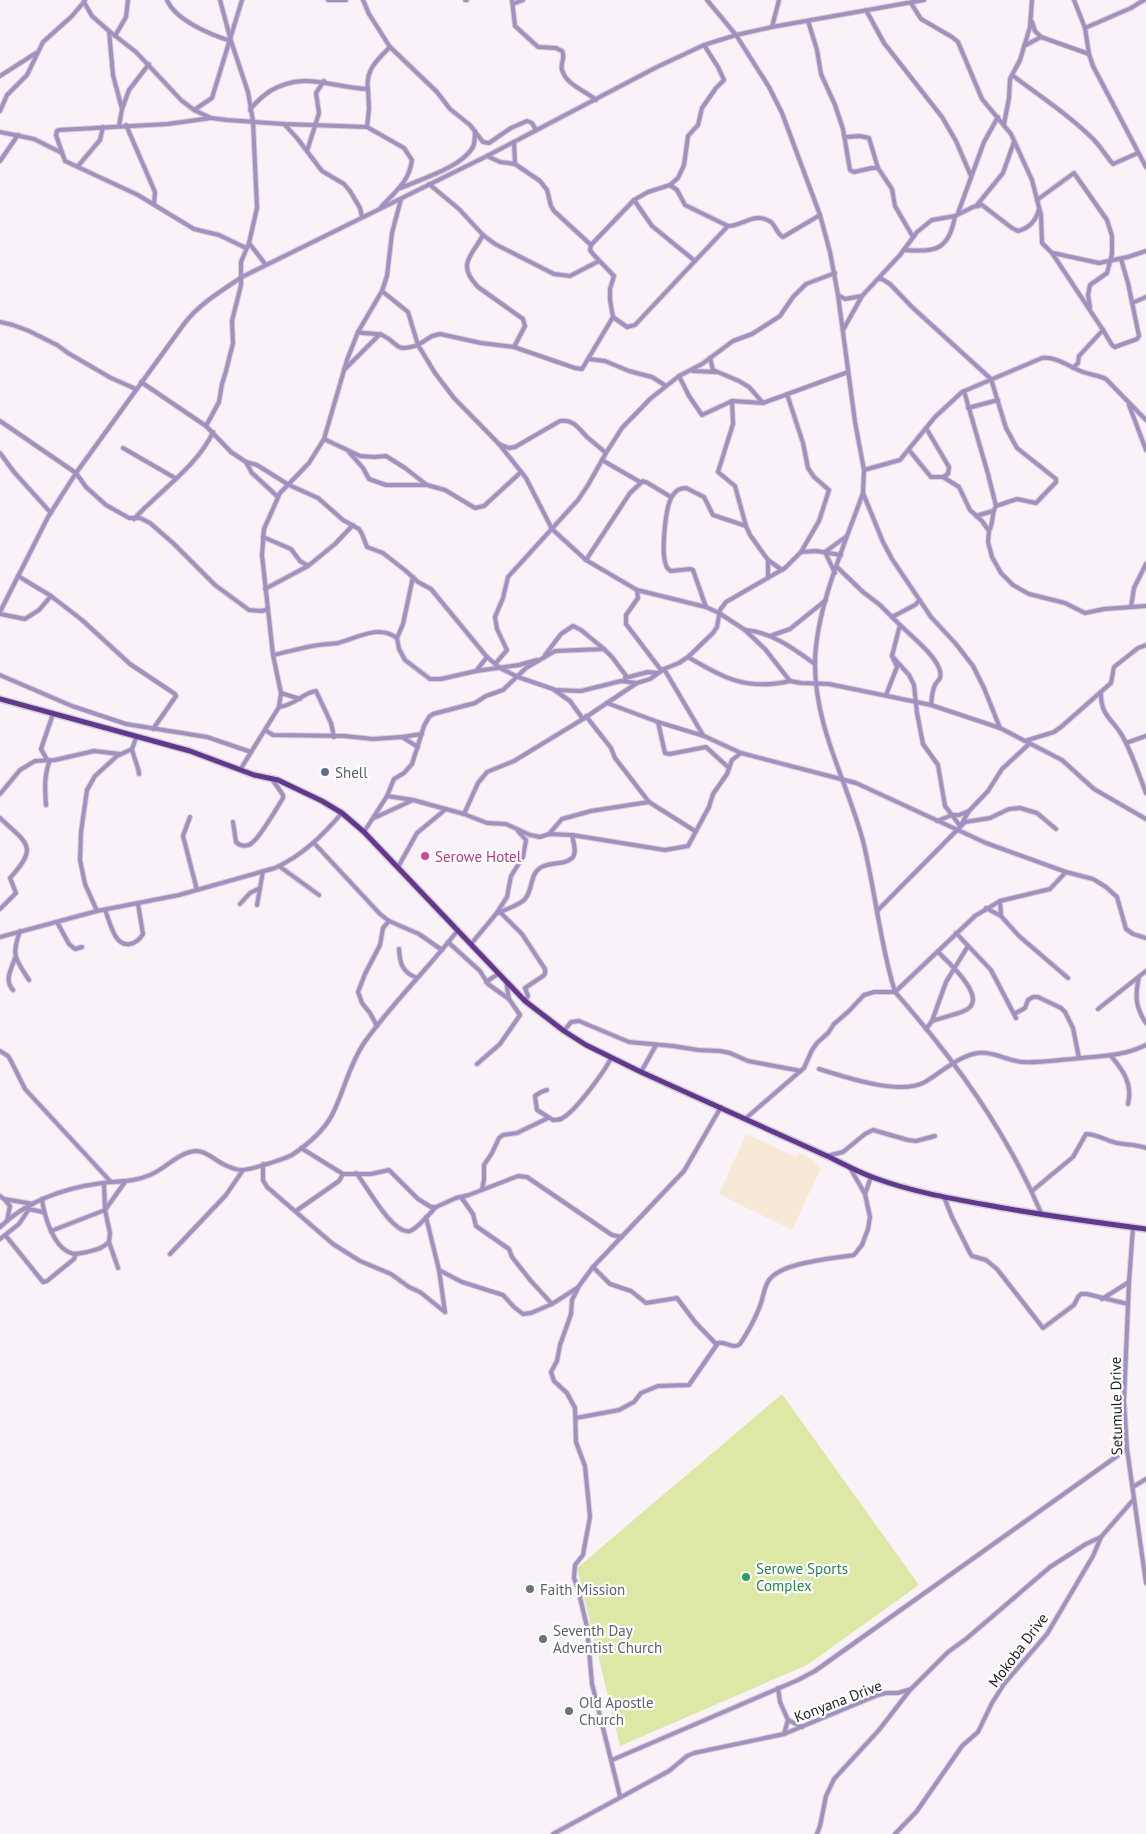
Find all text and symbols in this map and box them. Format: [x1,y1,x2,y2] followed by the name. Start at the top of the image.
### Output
[335,763,368,782] place label: Shell
[319,766,331,778] marker: Shell
[435,847,522,866] place label: Serowe Hotel
[419,850,431,862] marker: Serowe Hotel
[1106,1357,1126,1455] street label: Setumule Drive
[756,1559,848,1595] place label: Serowe Sports Complex
[740,1571,752,1583] marker: Serowe Sports Complex
[540,1580,625,1599] place label: Faith Mission
[524,1583,536,1595] marker: Faith Mission
[984,1609,1052,1691] street label: Mokoba Drive
[553,1621,662,1657] place label: Seventh Day Adventist Church
[537,1633,549,1645] marker: Seventh Day Adventist Church
[791,1676,885,1726] street label: Konyana Drive
[579,1693,654,1729] place label: Old Apostle Church
[563,1705,575,1717] marker: Old Apostle Church

